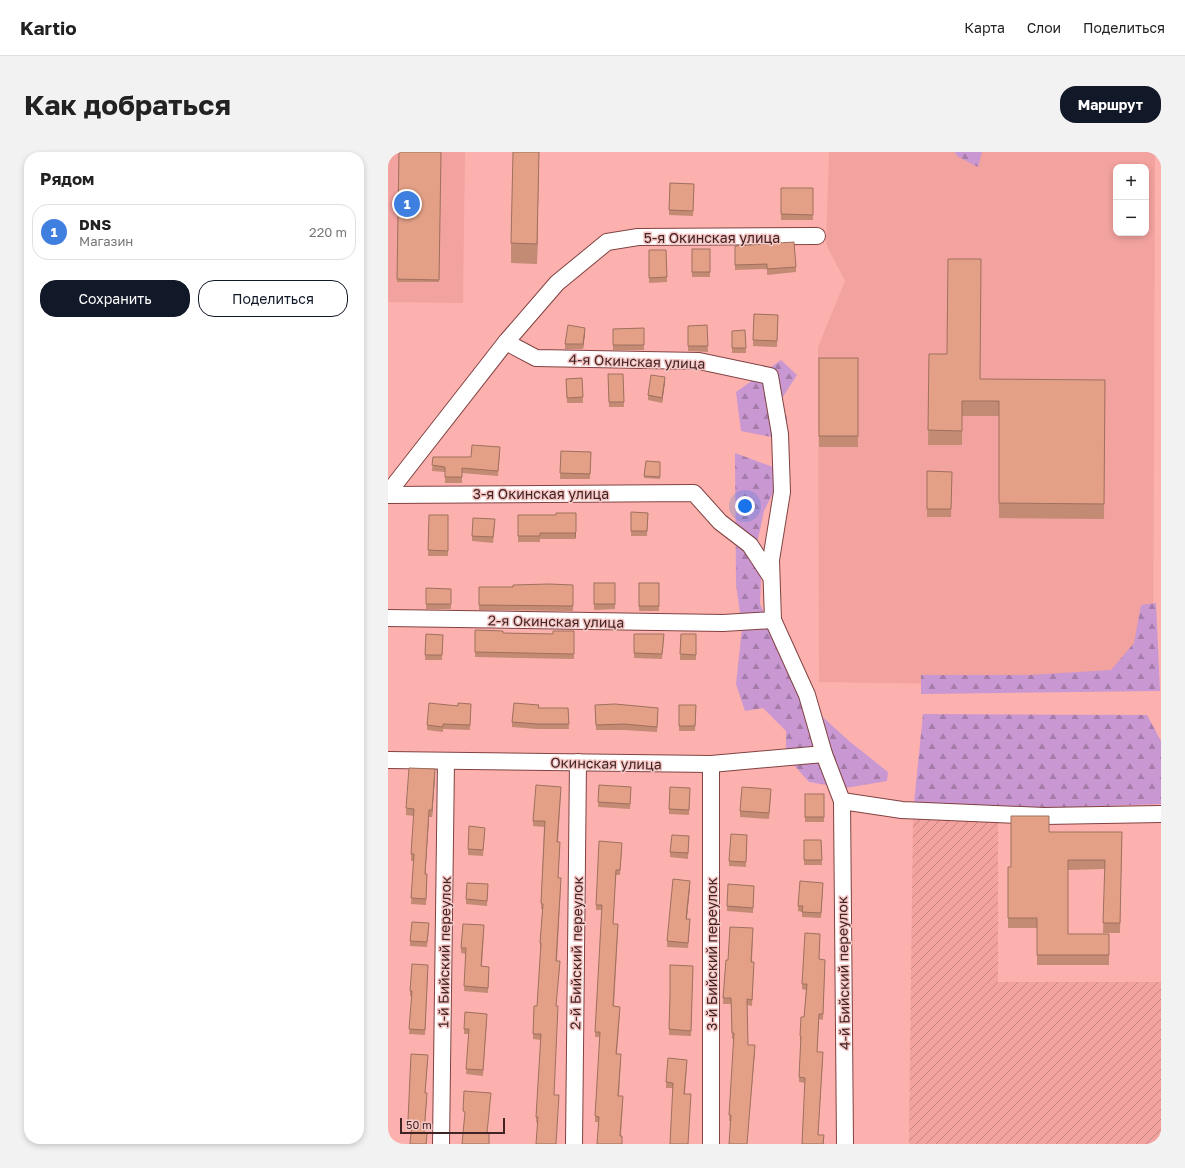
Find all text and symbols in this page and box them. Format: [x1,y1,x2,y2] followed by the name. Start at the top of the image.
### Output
[20,16,77,39] text: Kartio
[964,19,1005,36] text: Карта
[1027,19,1061,36] text: Слои
[1083,19,1165,36] text: Поделиться
[1060,86,1161,123] button: Маршрут
[24,88,231,121] text: Как добраться
[1113,164,1149,236] map controls
[1113,164,1149,200] button: +
[40,168,94,189] text: Рядом
[394,189,420,219] pin: 1
[1113,200,1149,236] button: −
[79,215,111,233] text: DNS
[51,224,57,240] text: 1
[309,224,347,240] text: 220 m
[644,229,780,246] street label: 5-я Окинская улица
[79,233,133,249] text: Магазин
[40,280,190,317] button: Сохранить
[198,280,348,317] button: Поделиться
[568,350,706,372] street label: 4-я Окинская улица
[473,485,609,502] street label: 3-я Окинская улица
[735,496,755,516] your location
[488,611,624,631] street label: 2-я Окинская улица
[550,754,662,772] street label: Окинская улица
[434,876,454,1028] street label: 1-й Бийский переулок
[566,876,586,1030] street label: 2-й Бийский переулок
[703,877,720,1031] street label: 3-й Бийский переулок
[833,896,853,1050] street label: 4-й Бийский переулок
[400,1116,505,1135] scale bar
[406,1118,432,1131] text: 50 m

